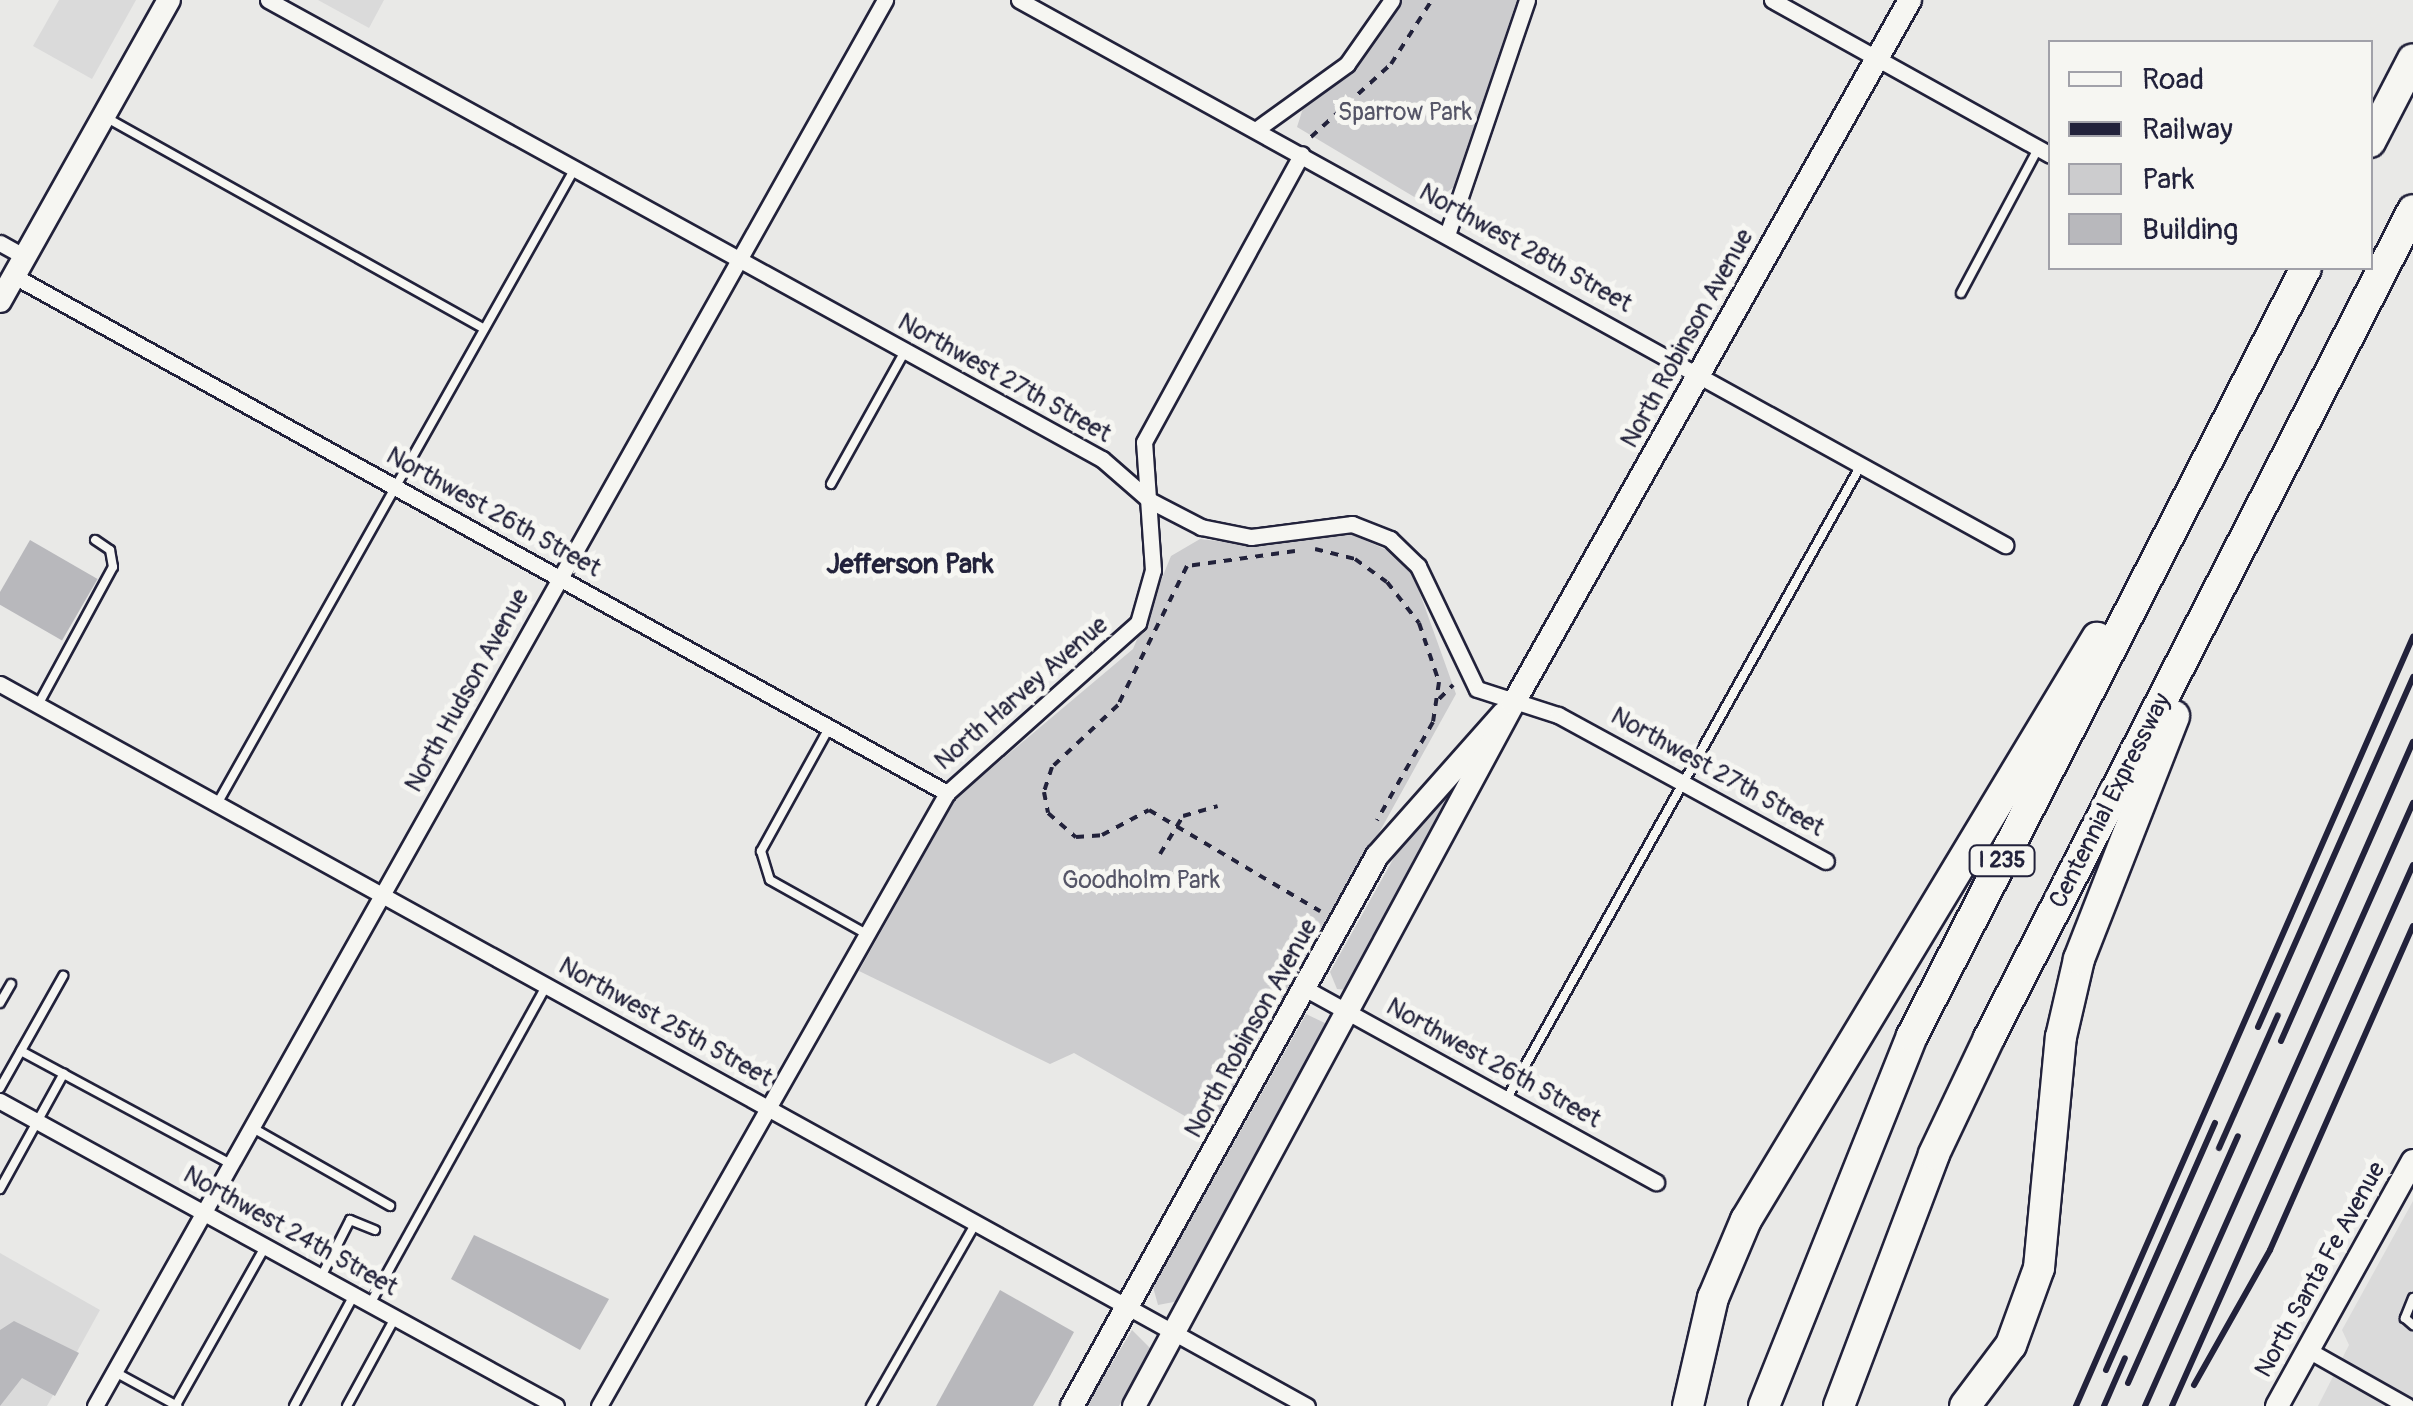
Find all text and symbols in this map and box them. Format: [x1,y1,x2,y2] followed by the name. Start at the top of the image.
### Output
[2048,40,2373,270] legend
[2142,61,2204,98] text: Road
[1338,98,1472,128] park label: Sparrow Park
[2142,111,2233,148] text: Railway
[2142,161,2195,198] text: Park
[1413,178,1637,320] street label: Northwest 28th Street
[2142,211,2238,248] text: Building
[1615,224,1761,454] street label: North Robinson Avenue
[892,308,1116,450] street label: Northwest 27th Street
[381,442,605,584] street label: Northwest 26th Street
[826,548,994,582] district label: Jefferson Park
[400,584,536,798] street label: North Hudson Avenue
[929,611,1115,777] street label: North Harvey Avenue
[2044,689,2178,913] street label: Centennial Expressway
[1605,702,1829,844] street label: Northwest 27th Street
[1967,844,2037,878] road number: I 235
[1062,866,1220,896] park label: Goodholm Park
[1179,914,1325,1144] street label: North Robinson Avenue
[553,952,777,1094] street label: Northwest 25th Street
[1381,993,1605,1135] street label: Northwest 26th Street
[2249,1157,2393,1383] street label: North Santa Fe Avenue
[178,1161,402,1303] street label: Northwest 24th Street

